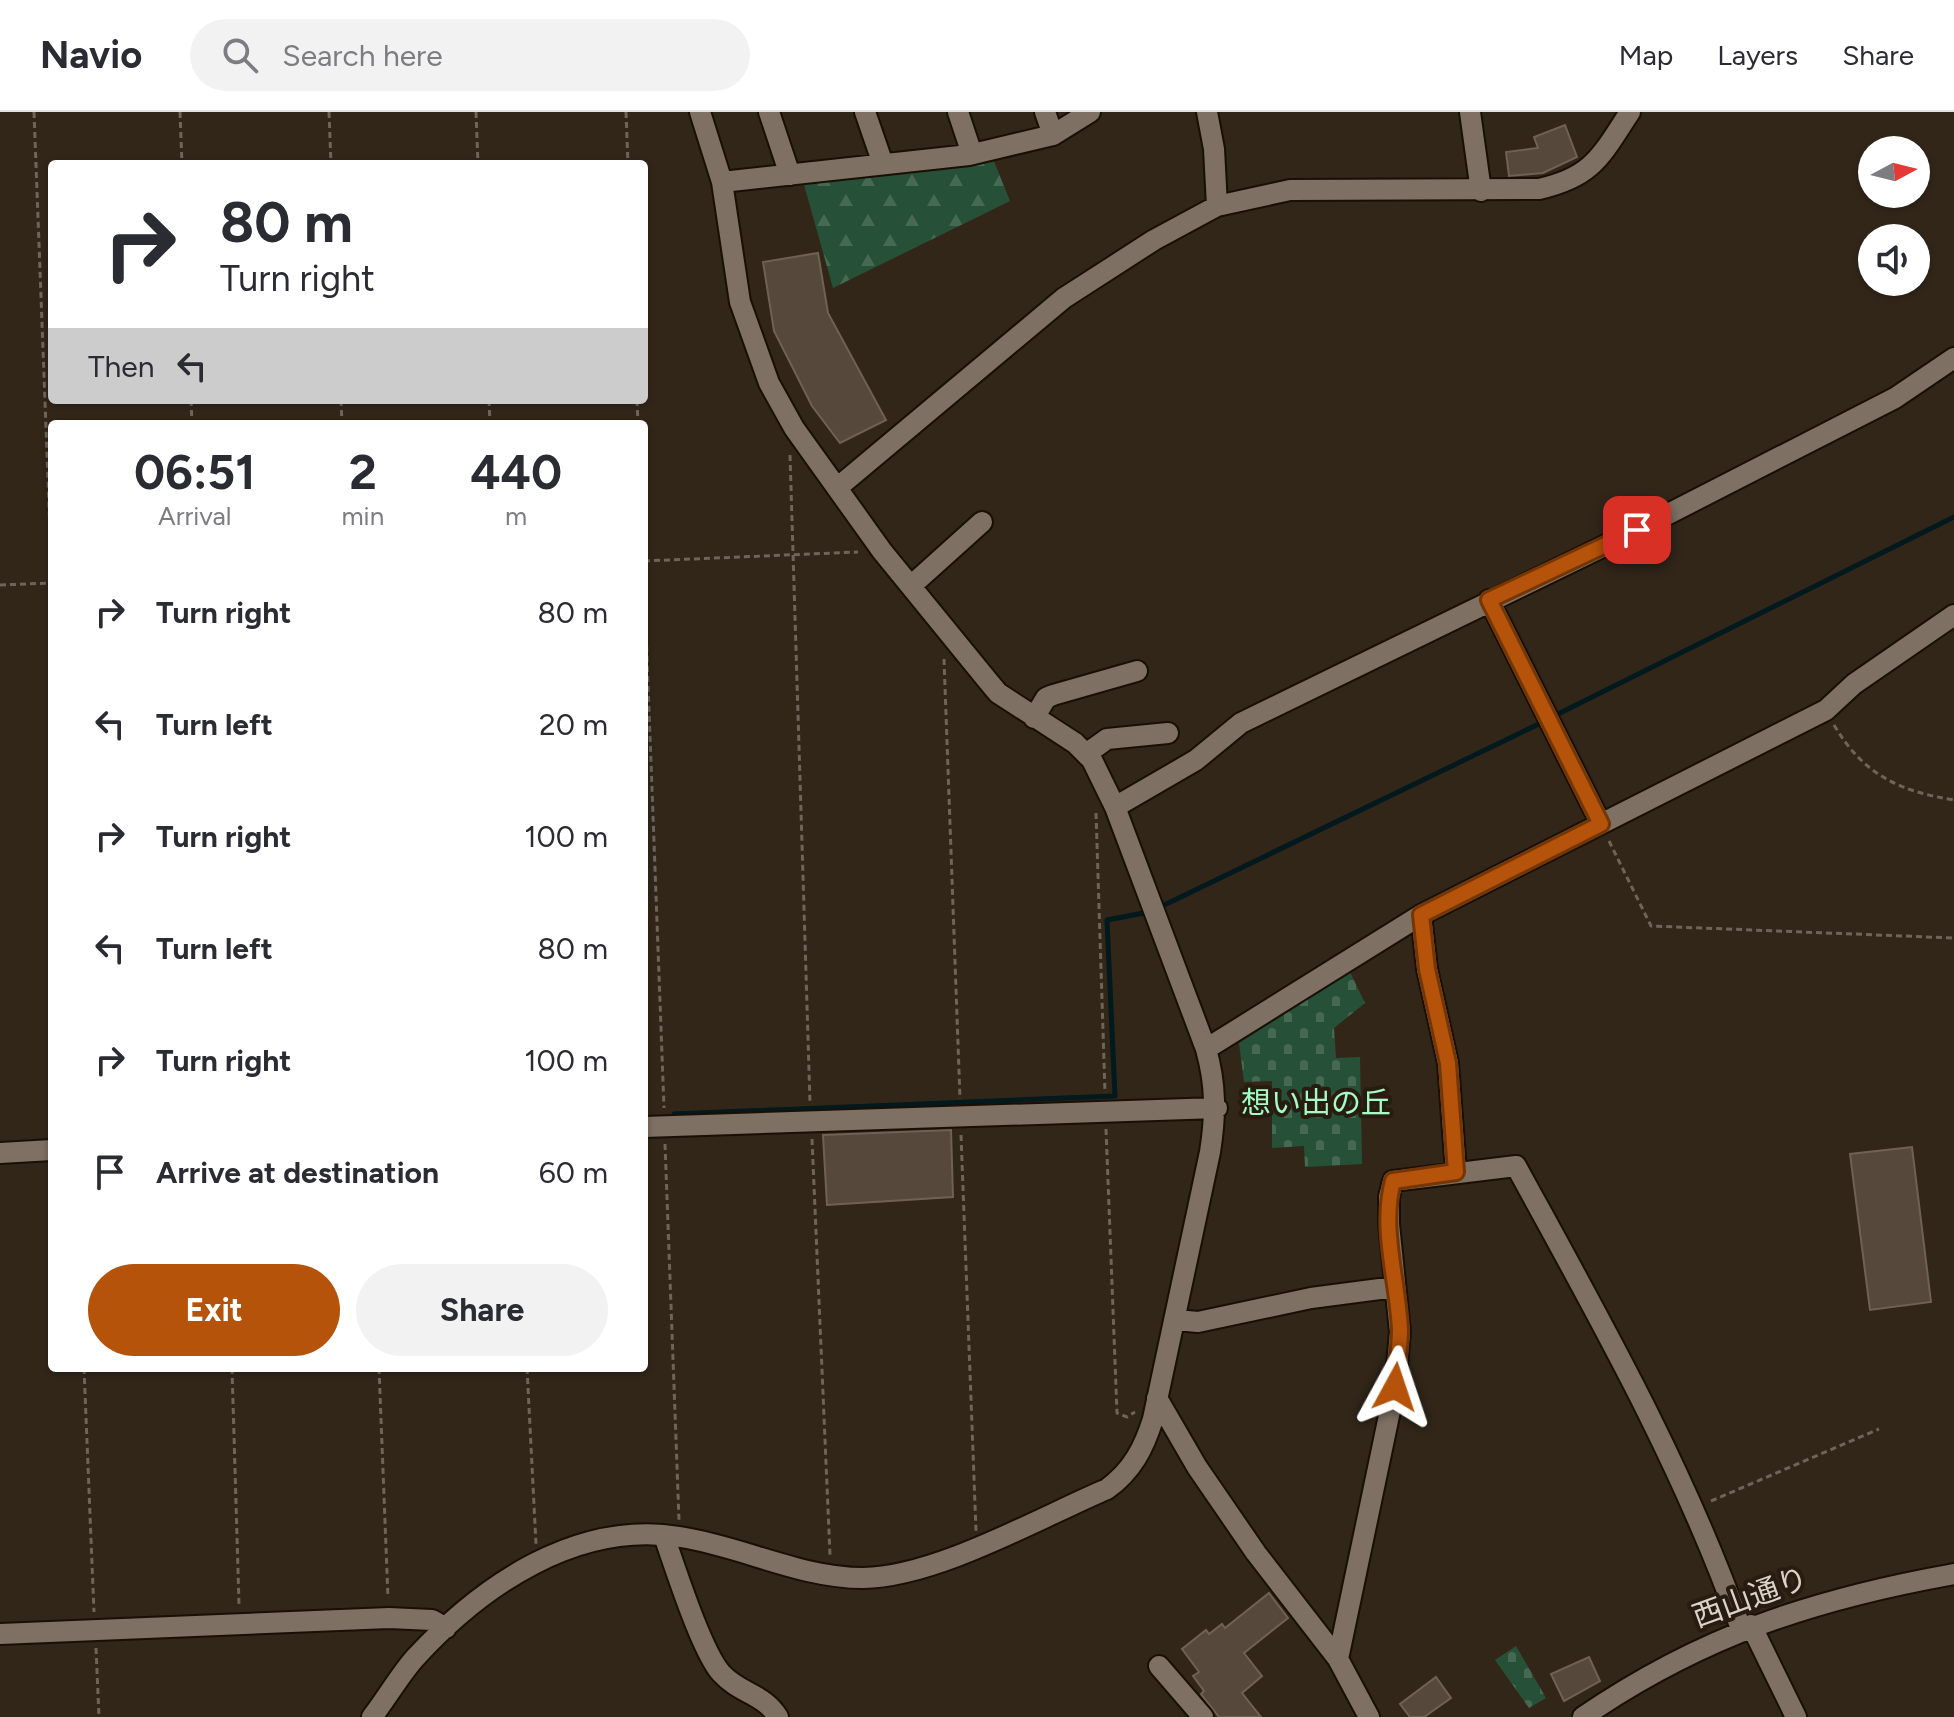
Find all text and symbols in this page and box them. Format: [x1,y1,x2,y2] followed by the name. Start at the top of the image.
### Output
[190,19,750,91] search box
[40,32,142,78] text: Navio
[218,33,262,77] icon: search
[282,37,443,74] text: Search here
[1619,38,1673,72] text: Map
[1717,38,1798,72] text: Layers
[1842,38,1914,72] text: Share
[1858,136,1930,208] north arrow
[1858,136,1930,296] map controls
[220,189,353,256] text: 80 m
[88,192,192,296] icon: right
[1858,224,1930,296] button: sound
[220,257,375,300] text: Turn right
[170,344,214,388] icon: left
[88,348,154,385] text: Then
[134,443,256,501] text: 06:51
[349,443,377,501] text: 2
[470,443,562,501] text: 440
[1603,496,1671,564] pin
[158,500,231,532] text: Arrival
[341,500,384,532] text: min
[505,500,527,532] text: m
[1615,508,1659,552] icon: arrive
[88,590,132,634] icon: right
[156,594,291,631] text: Turn right
[537,594,608,631] text: 80 m
[88,702,132,746] icon: left
[156,706,273,743] text: Turn left
[539,706,608,743] text: 20 m
[88,814,132,858] icon: right
[156,818,291,855] text: Turn right
[524,818,608,855] text: 100 m
[88,926,132,970] icon: left
[156,930,273,967] text: Turn left
[537,930,608,967] text: 80 m
[88,1038,132,1082] icon: right
[156,1042,291,1079] text: Turn right
[524,1042,608,1079] text: 100 m
[1241,1084,1391,1121] park label: 想い出の丘
[88,1150,132,1194] icon: arrive
[156,1154,439,1191] text: Arrive at destination
[539,1154,608,1191] text: 60 m
[88,1264,340,1356] button: Exit
[356,1264,608,1356] button: Share
[1353,1345,1437,1429] position arrow
[1687,1559,1813,1635] street label: 西山通り

